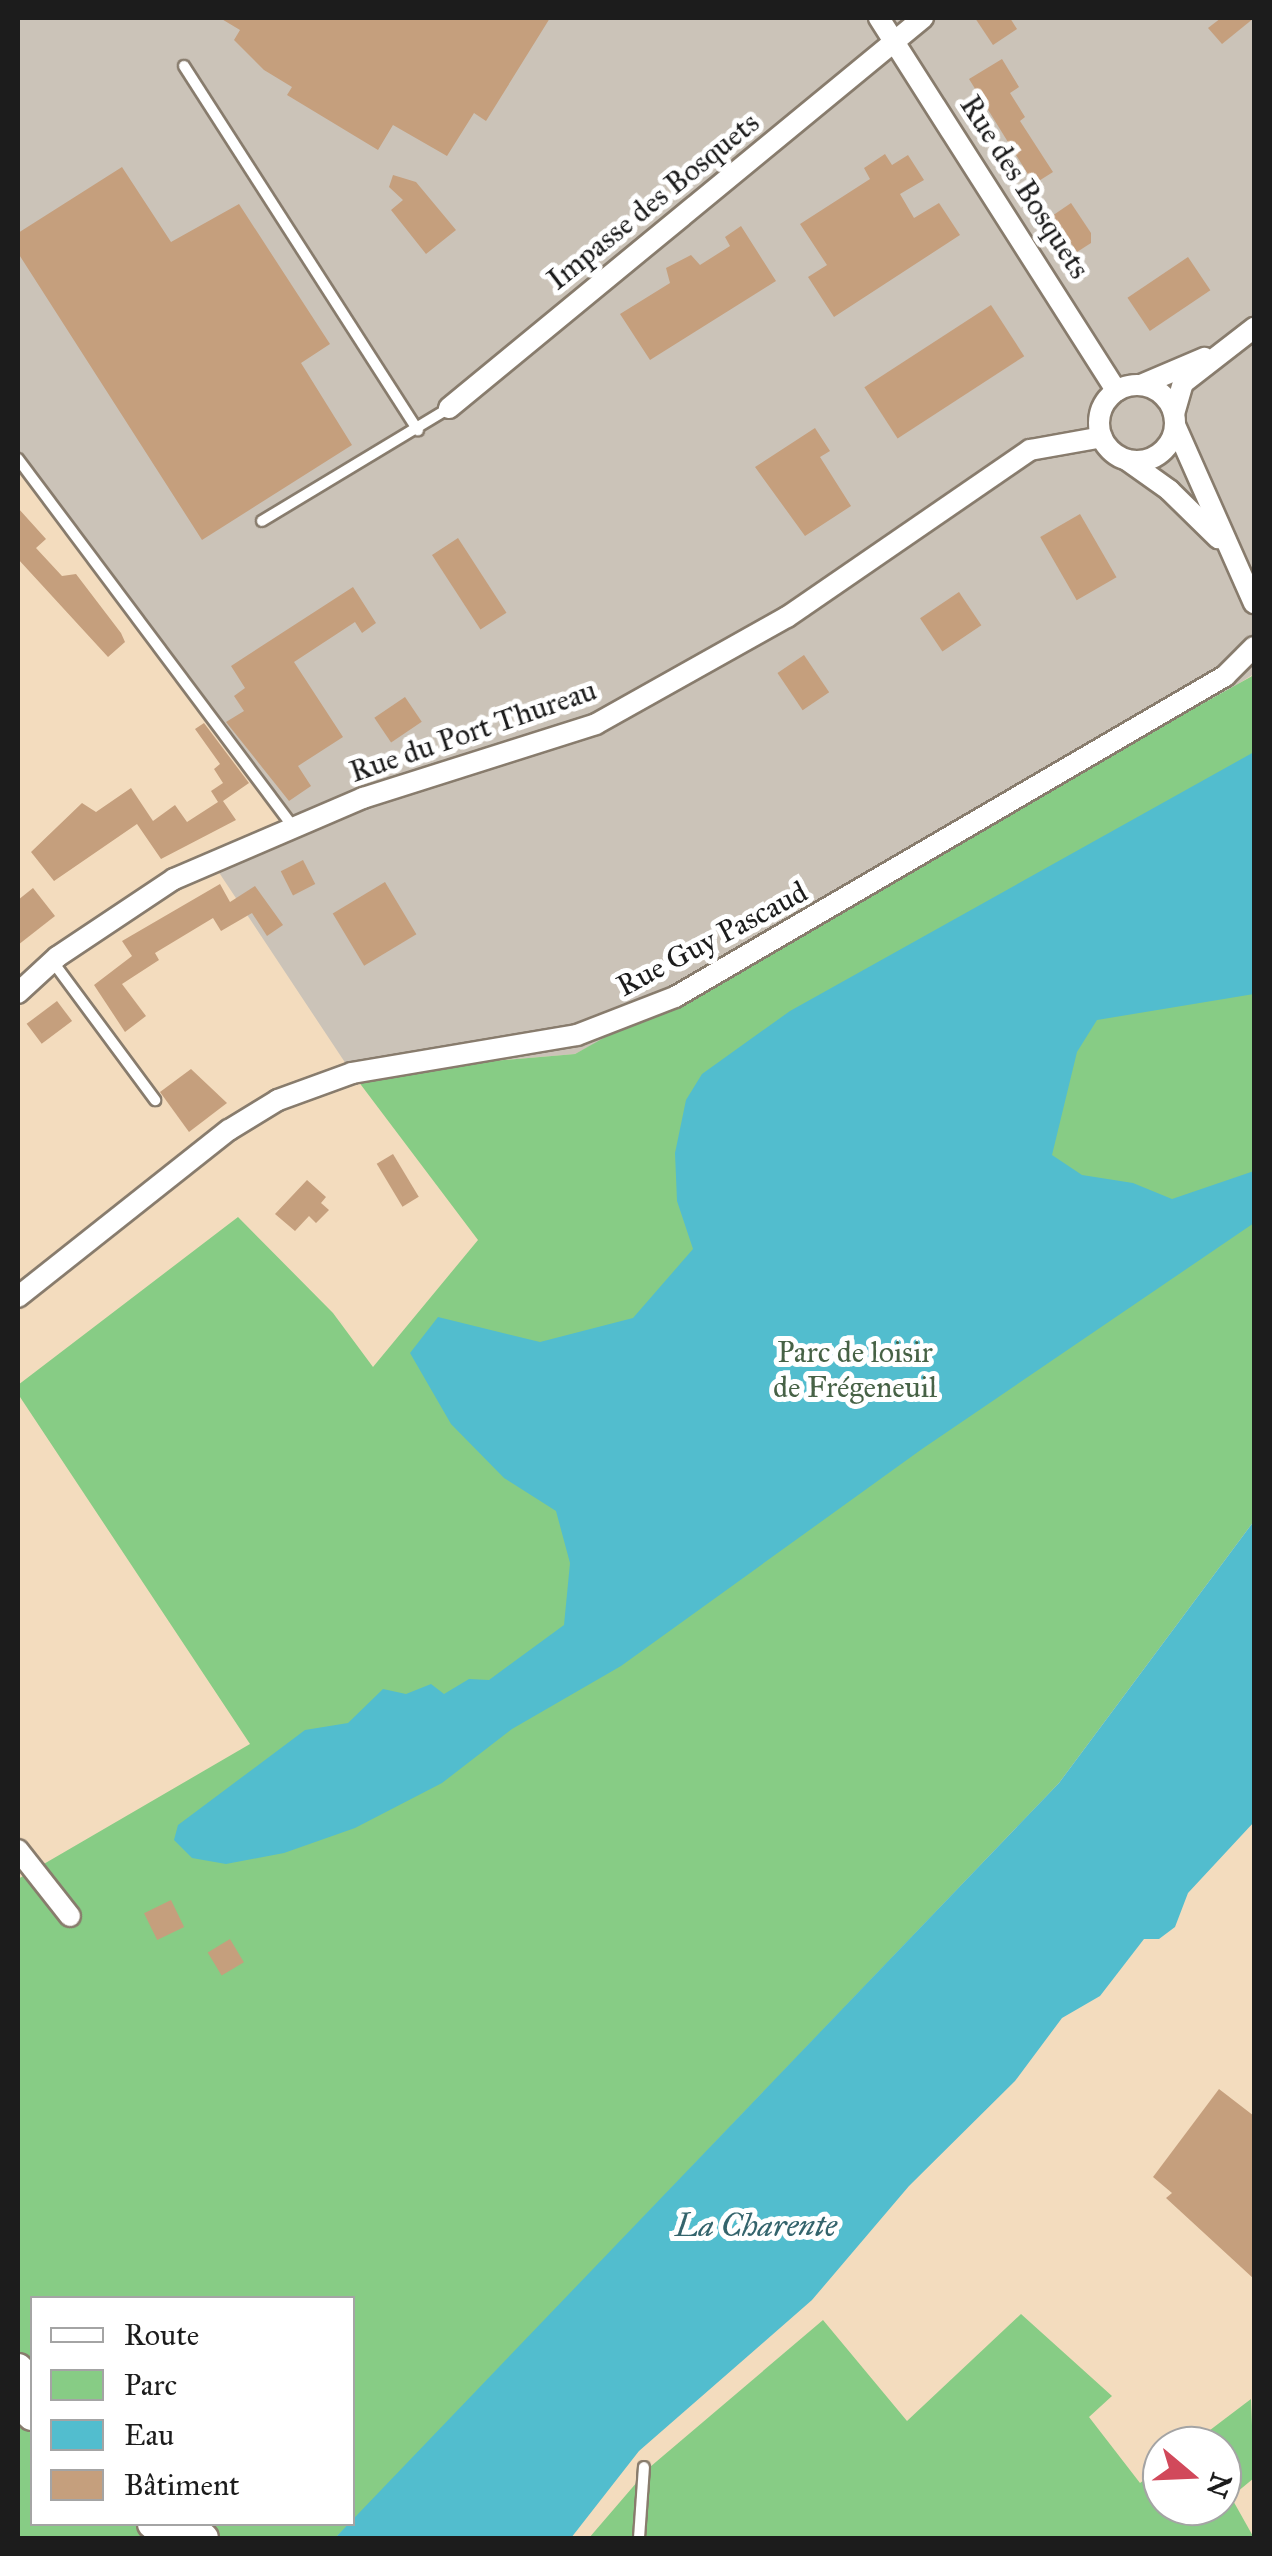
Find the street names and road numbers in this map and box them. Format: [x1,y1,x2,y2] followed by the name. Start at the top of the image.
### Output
[952,89,1098,285] street label: Rue des Bosquets
[540,105,766,297] street label: Impasse des Bosquets
[345,672,601,790] street label: Rue du Port Thureau
[611,874,813,1004] street label: Rue Guy Pascaud

